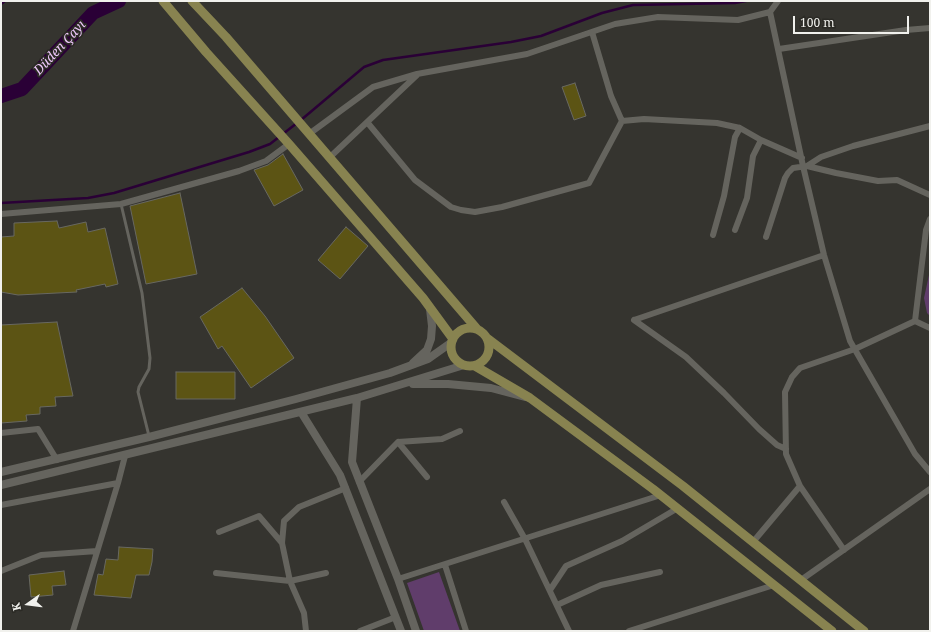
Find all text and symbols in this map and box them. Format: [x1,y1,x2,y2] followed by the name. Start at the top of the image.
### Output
[795,8,911,34] scale bar
[800,14,835,31] text: 100 m
[31,18,89,78] water label: Düden Çayı
[8,584,48,624] north arrow
[8,601,24,613] text: K

